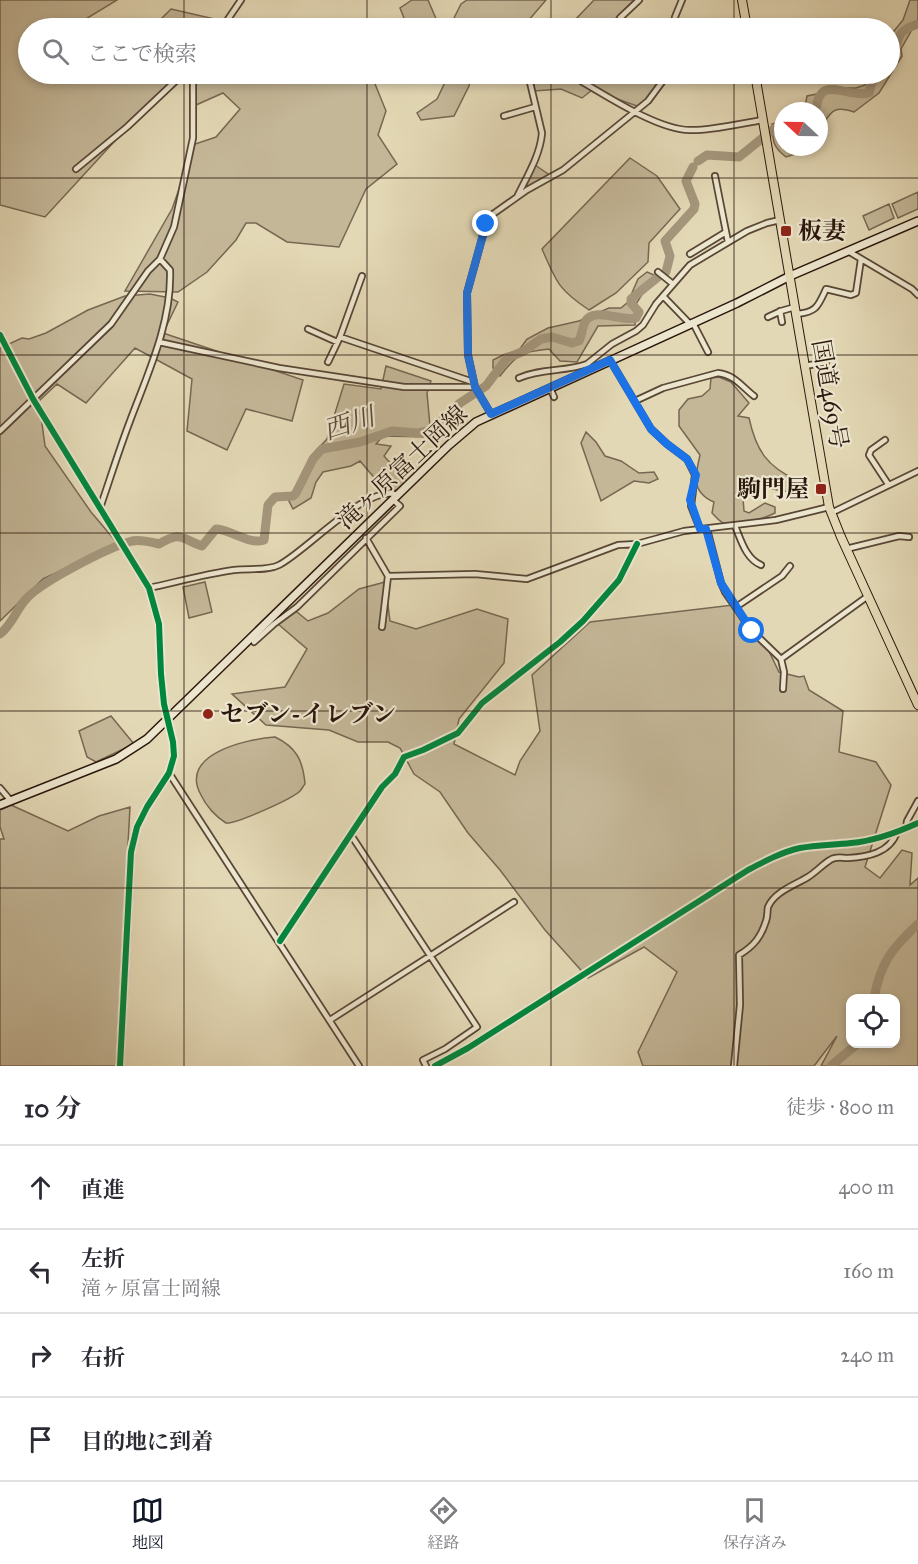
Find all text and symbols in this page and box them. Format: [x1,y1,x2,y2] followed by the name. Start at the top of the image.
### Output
[18,18,900,84] search box
[39,35,72,68] icon: search
[87,40,197,67] text: ここで検索
[774,102,828,156] north arrow
[472,210,498,236] route end
[798,216,846,246] place label: 板妻
[779,224,793,238] marker: 板妻
[806,337,854,451] street label: 国道469号
[319,399,382,446] water label: 西川
[330,399,474,535] street label: 滝ヶ原富士岡線
[737,474,809,504] place label: 駒門屋
[814,482,828,496] marker: 駒門屋
[738,617,764,643] route start
[220,699,396,729] place label: セブン-イレブン
[201,707,215,721] marker: セブン-イレブン
[846,994,900,1048] map controls
[846,994,900,1048] button: locate
[24,1092,81,1124] text: 10 分
[786,1095,894,1119] text: 徒歩 · 800 m
[24,1171,57,1204] icon: ahead
[838,1175,894,1199] text: 400 m
[81,1176,125,1203] text: 直進
[81,1245,125,1272] text: 左折
[24,1255,57,1288] icon: left
[843,1259,894,1283] text: 160 m
[81,1276,221,1300] text: 滝ヶ原富士岡線
[24,1339,57,1372] icon: right
[840,1343,894,1367] text: 240 m
[81,1344,125,1371] text: 右折
[24,1423,57,1456] icon: arrive
[81,1428,213,1455] text: 目的地に到着
[131,1494,164,1553] tab: 地図
[427,1494,460,1553] tab: 経路
[723,1494,787,1553] tab: 保存済み

